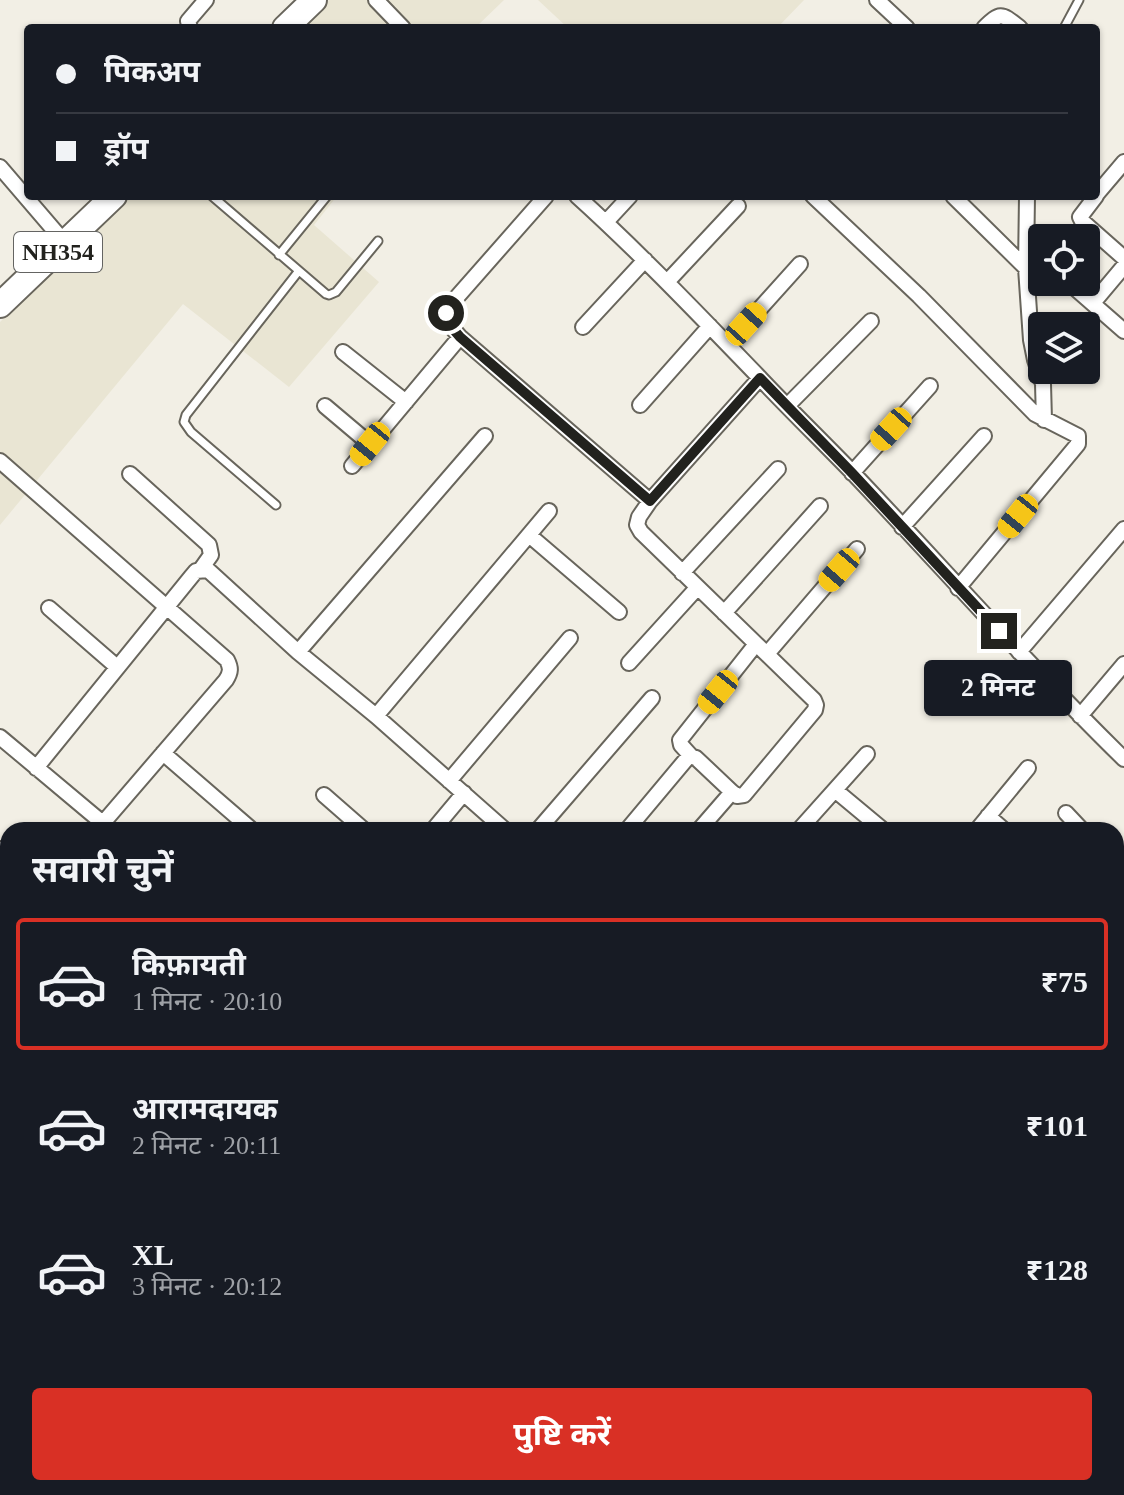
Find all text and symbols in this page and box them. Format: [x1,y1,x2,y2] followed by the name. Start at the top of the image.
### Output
[104,55,200,88] text: पिकअप
[104,132,148,165] text: ड्रॉप
[1028,224,1100,384] map controls
[1028,224,1100,296] button: locate
[14,232,102,272] road number: NH354
[428,295,464,331] route start
[721,298,771,350] car
[1028,312,1100,384] button: layers
[866,403,916,455] car
[346,418,394,470] car
[994,490,1042,542] car
[814,544,864,596] car
[981,613,1017,649] route end
[925,659,1073,715] callout: 2 मिनट
[694,666,742,718] car
[961,673,1035,702] text: 2 मिनट
[32,850,173,890] text: सवारी चुनें
[36,948,108,1020] icon: car
[132,948,246,981] text: किफ़ायती
[1041,965,1088,998] text: ₹75
[132,987,282,1016] text: 1 मिनट · 20:10
[36,1092,108,1164] icon: car
[132,1092,278,1125] text: आरामदायक
[1026,1109,1088,1142] text: ₹101
[132,1131,281,1160] text: 2 मिनट · 20:11
[36,1236,108,1308] icon: car
[132,1238,174,1271] text: XL
[1026,1253,1088,1286] text: ₹128
[132,1272,282,1301] text: 3 मिनट · 20:12
[32,1388,1092,1480] button: पुष्टि करें

